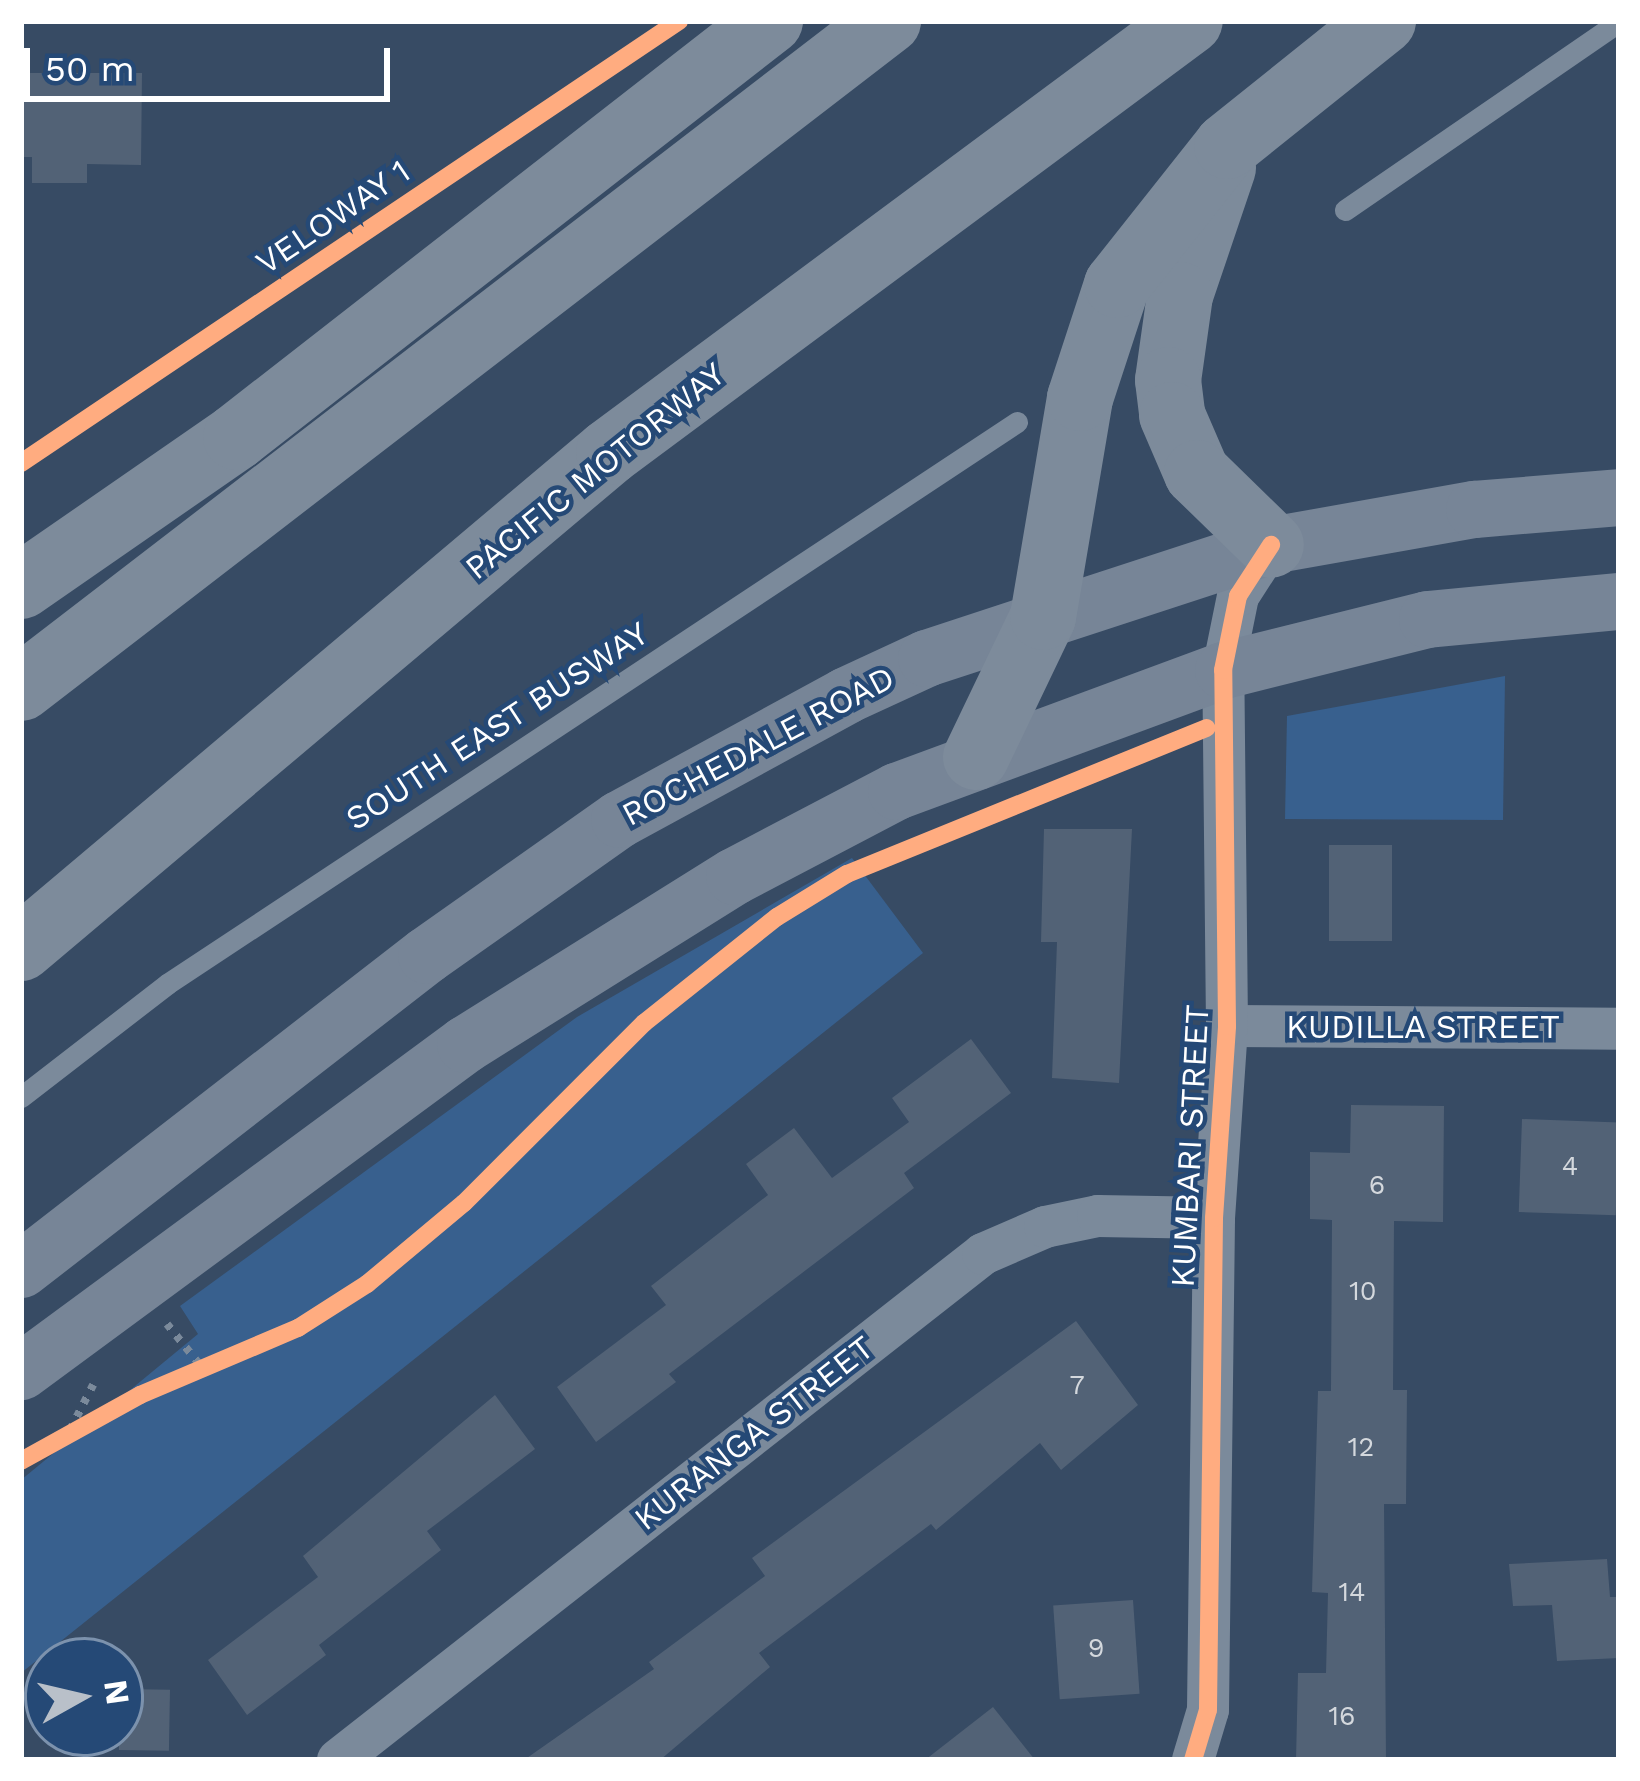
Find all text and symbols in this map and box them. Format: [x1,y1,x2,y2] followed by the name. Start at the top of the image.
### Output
[30,24,396,98] scale bar
[45,48,135,90] text: 50 m
[248,151,418,283] street label: VELOWAY 1
[457,354,733,588] street label: PACIFIC MOTORWAY
[338,613,656,839] street label: SOUTH EAST BUSWAY
[615,658,901,834] street label: ROCHEDALE ROAD
[1163,1004,1217,1288] street label: KUMBARI STREET
[1285,1007,1561,1047] street label: KUDILLA STREET
[1562,1151,1578,1183] house number: 4
[1369,1170,1385,1202] house number: 6
[1349,1276,1377,1308] house number: 10
[626,1327,882,1539] street label: KURANGA STREET
[1069,1370,1085,1402] house number: 7
[1348,1432,1374,1464] house number: 12
[1338,1577,1366,1609] house number: 14
[1088,1633,1104,1665] house number: 9
[24,1637,144,1757] north arrow
[96,1678,138,1707] text: N
[1329,1701,1355,1733] house number: 16

